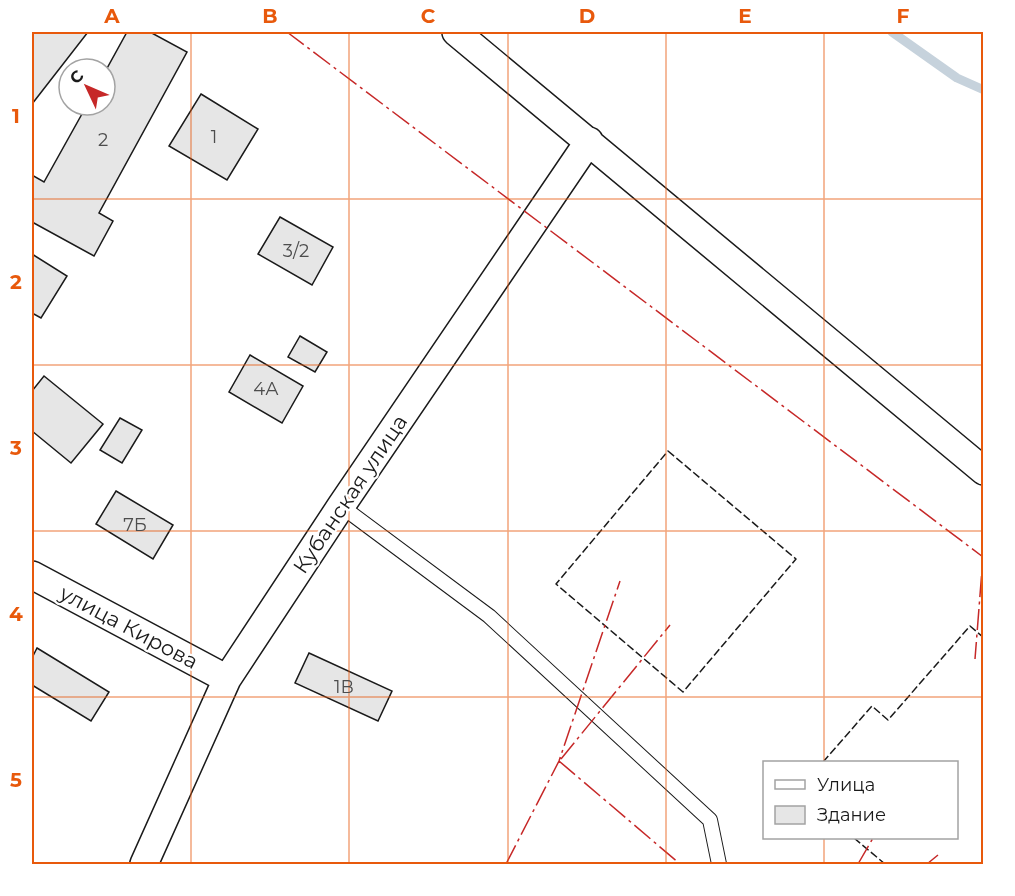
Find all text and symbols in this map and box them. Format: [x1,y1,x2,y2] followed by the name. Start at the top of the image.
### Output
[103,4,120,28] text: A
[262,4,278,28] text: B
[421,4,436,28] text: C
[579,4,595,28] text: D
[738,4,752,28] text: E
[897,4,910,28] text: F
[57,57,117,117] north arrow
[66,66,88,88] text: С
[12,104,20,128] text: 1
[211,126,217,148] house number: 1
[98,129,108,151] house number: 2
[283,240,309,262] house number: 3/2
[10,270,22,294] text: 2
[253,378,279,400] house number: 4А
[288,410,412,578] street label: Кубанская улица
[9,436,22,460] text: 3
[123,514,147,536] house number: 7Б
[55,580,202,674] street label: улица Кирова
[9,602,23,626] text: 4
[334,676,354,698] house number: 1В
[763,761,958,839] legend
[10,768,22,792] text: 5
[817,774,875,796] text: Улица
[817,804,886,826] text: Здание

